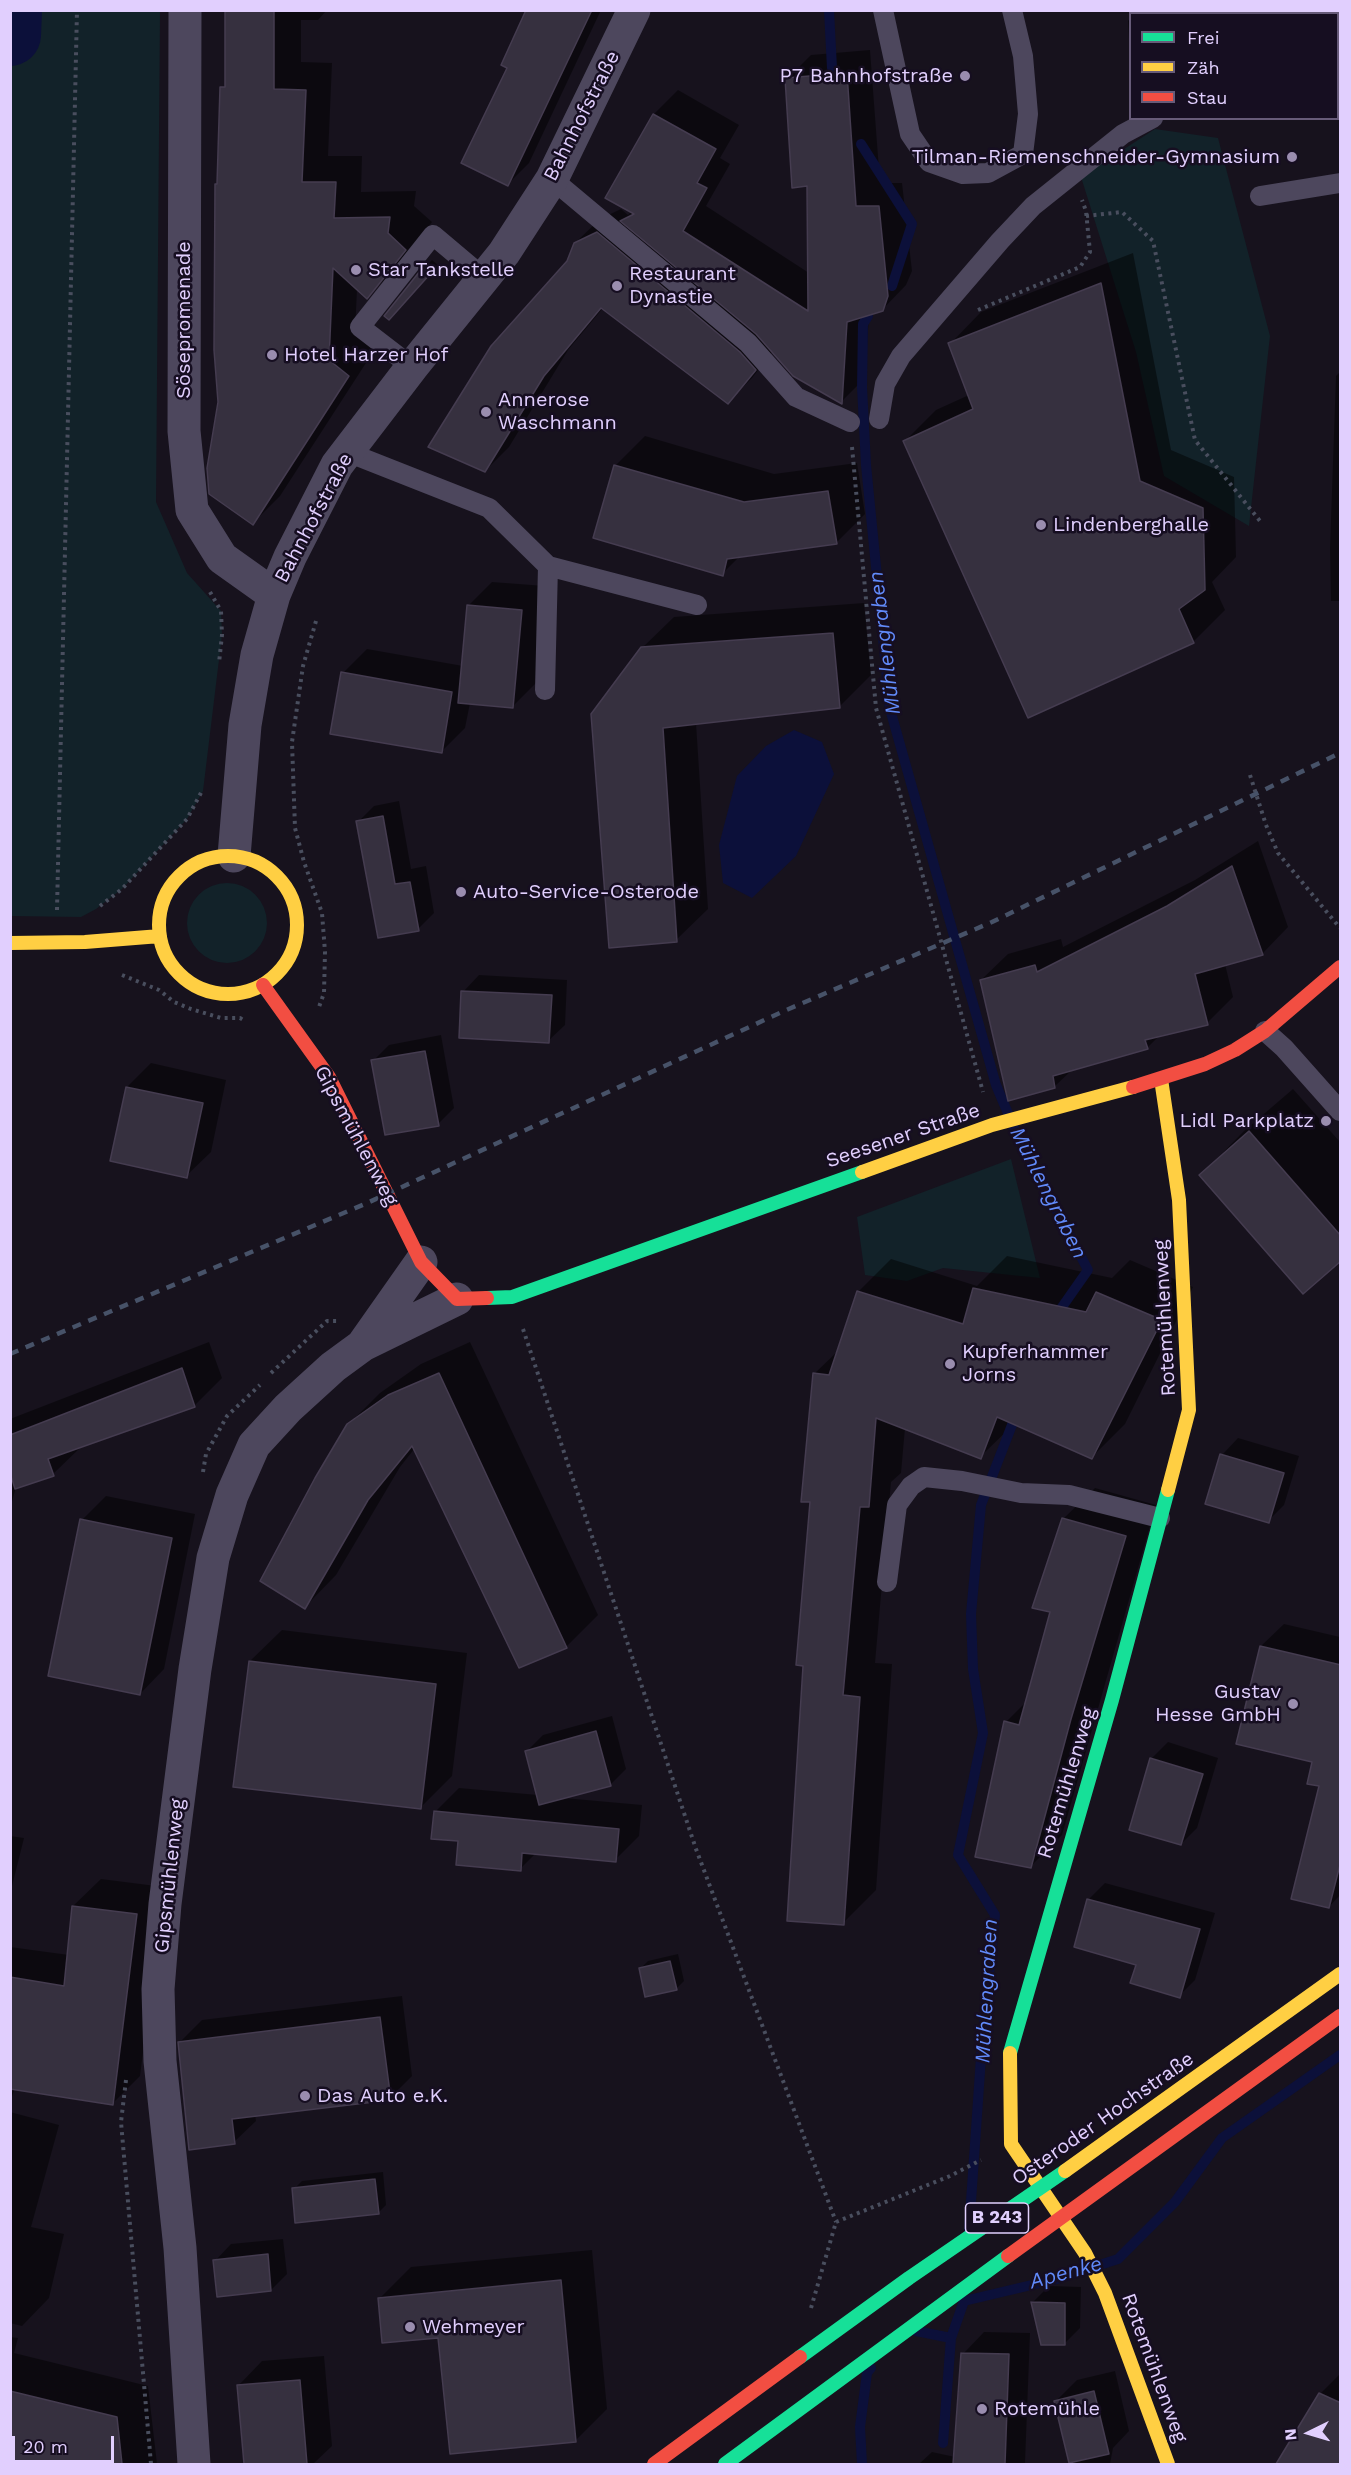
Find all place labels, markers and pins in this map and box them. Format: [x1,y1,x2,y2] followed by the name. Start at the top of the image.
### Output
[780,64,953,88] place label: P7 Bahnhofstraße
[958,69,972,83] marker: P7 Bahnhofstraße
[912,145,1280,169] place label: Tilman-Riemenschneider-Gymnasium
[1285,150,1299,164] marker: Tilman-Riemenschneider-Gymnasium
[368,258,515,282] place label: Star Tankstelle
[629,262,736,309] place label: Restaurant Dynastie
[349,263,363,277] marker: Star Tankstelle
[610,279,624,293] marker: Restaurant Dynastie
[284,343,448,367] place label: Hotel Harzer Hof
[265,348,279,362] marker: Hotel Harzer Hof
[498,388,617,435] place label: Annerose Waschmann
[479,405,493,419] marker: Annerose Waschmann
[1053,513,1209,537] place label: Lindenberghalle
[1034,518,1048,532] marker: Lindenberghalle
[473,880,699,904] place label: Auto-Service-Osterode
[454,885,468,899] marker: Auto-Service-Osterode
[1180,1109,1314,1133] place label: Lidl Parkplatz
[1319,1114,1333,1128] marker: Lidl Parkplatz
[962,1340,1108,1387] place label: Kupferhammer Jorns
[943,1357,957,1371] marker: Kupferhammer Jorns
[1155,1680,1281,1727] place label: Gustav Hesse GmbH
[1286,1697,1300,1711] marker: Gustav Hesse GmbH
[317,2084,448,2108] place label: Das Auto e.K.
[298,2089,312,2103] marker: Das Auto e.K.
[422,2315,525,2339] place label: Wehmeyer
[403,2320,417,2334] marker: Wehmeyer
[994,2397,1100,2421] place label: Rotemühle
[975,2402,989,2416] marker: Rotemühle

